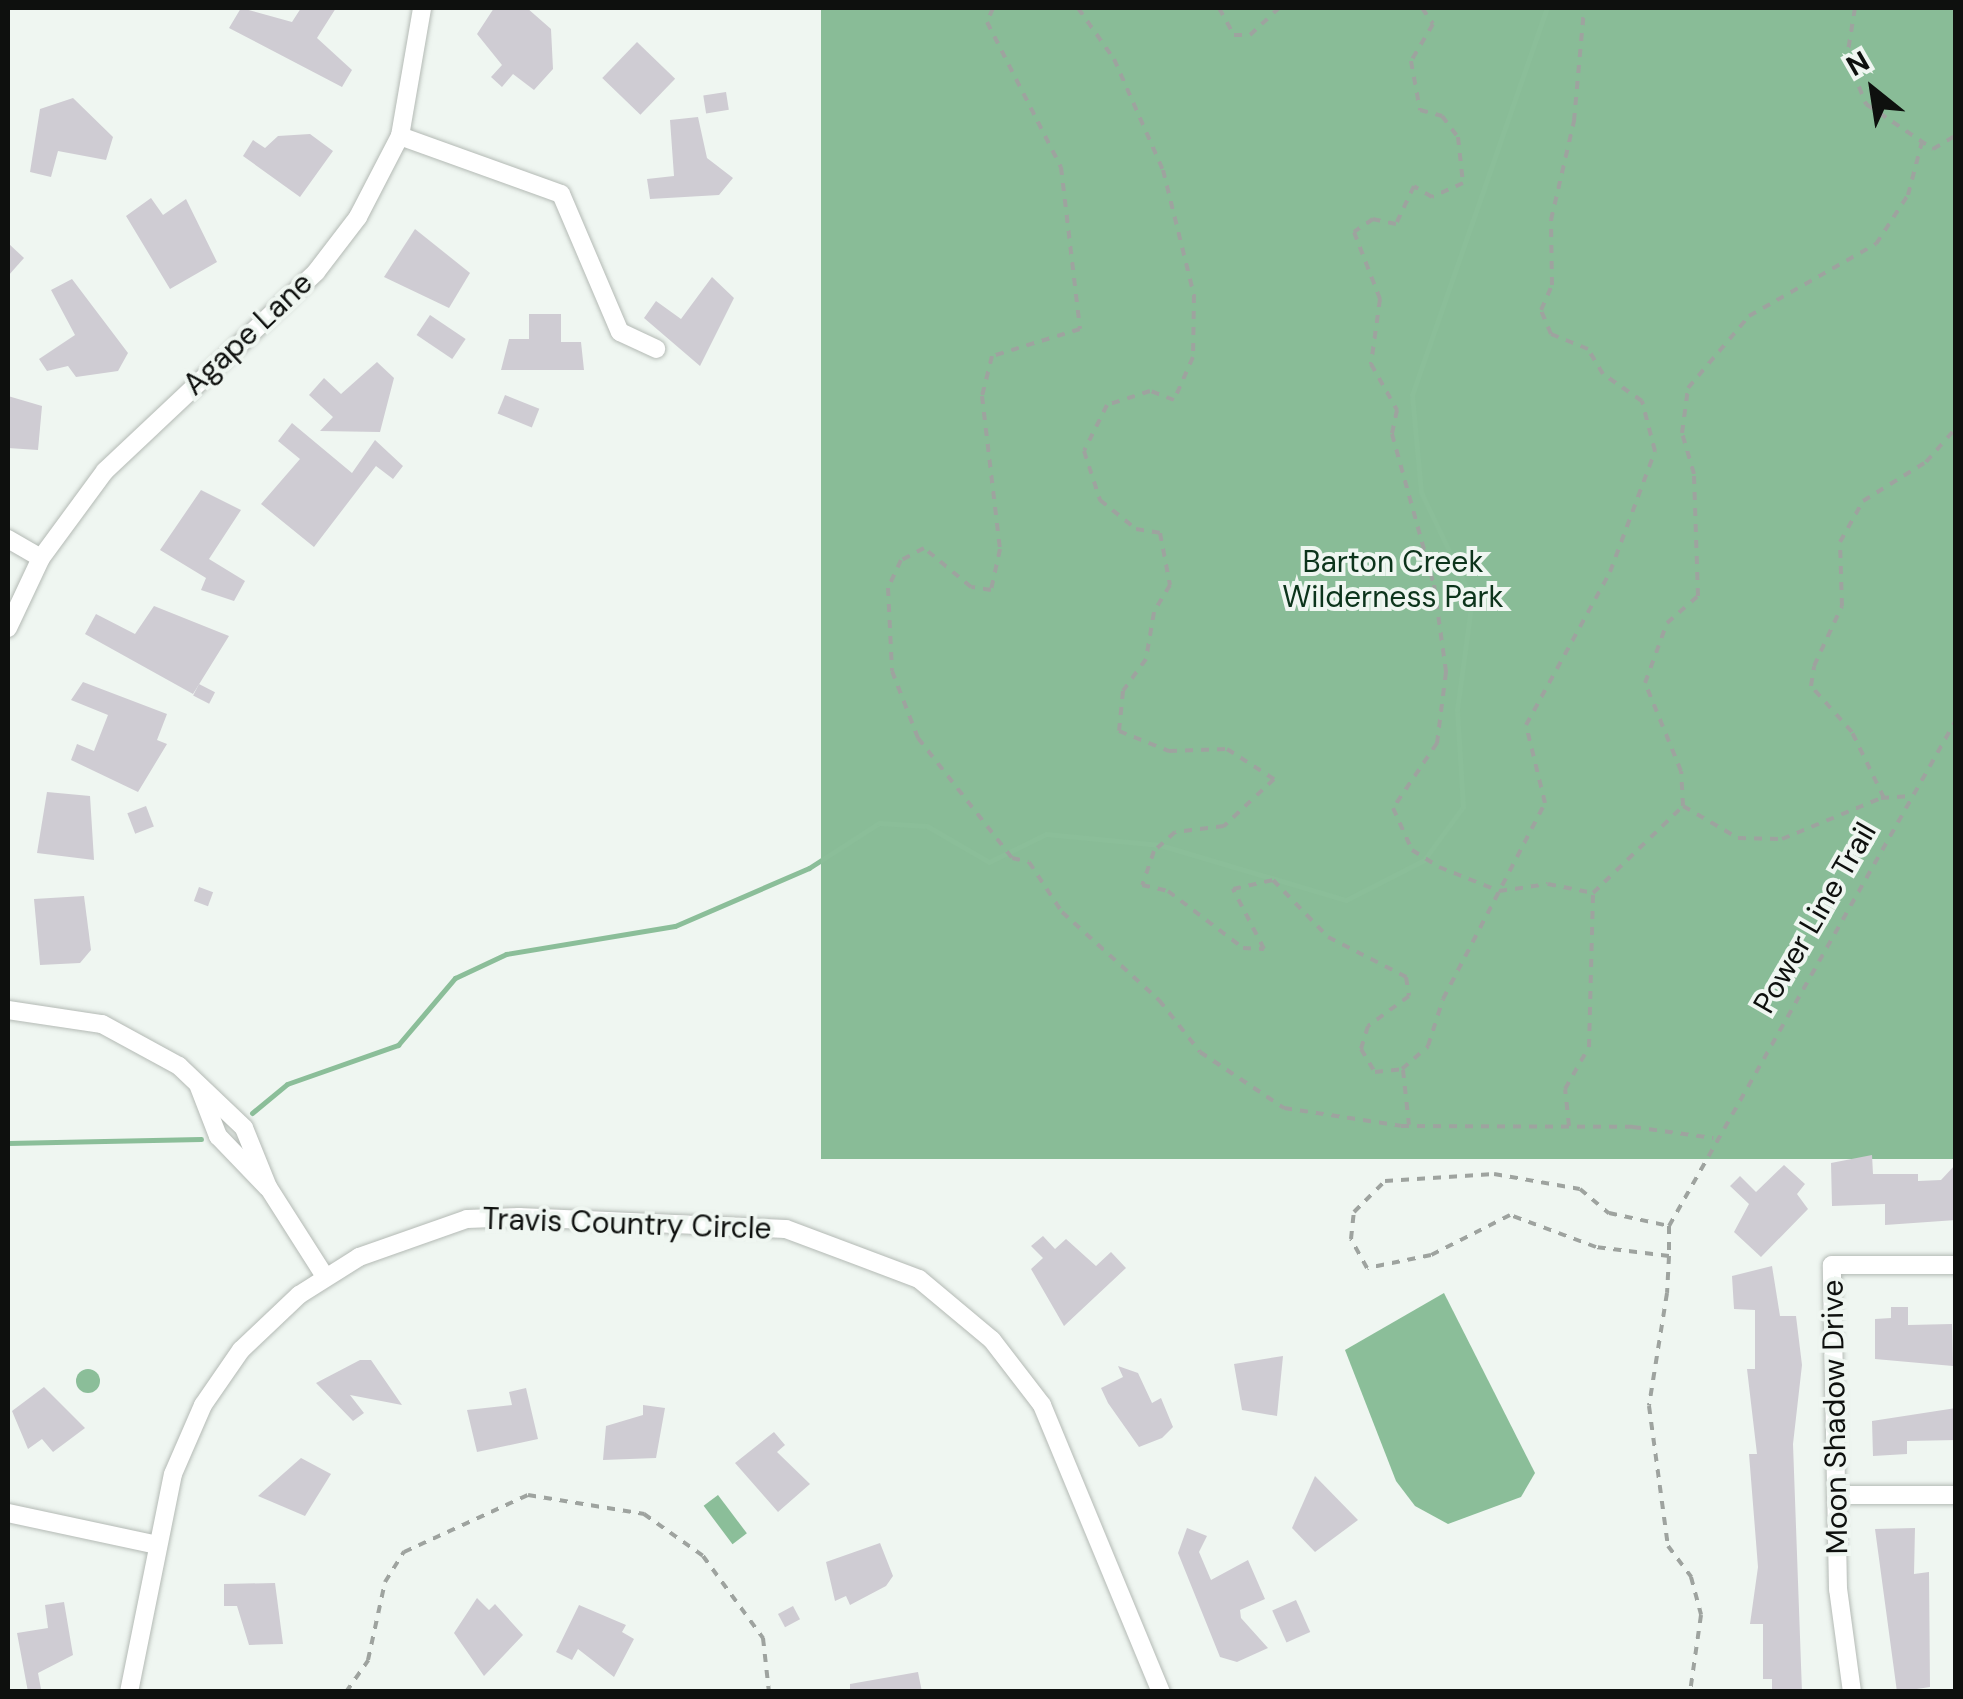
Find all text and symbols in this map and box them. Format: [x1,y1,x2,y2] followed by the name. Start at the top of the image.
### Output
[1823,40,1923,140] north arrow
[1840,42,1876,85] text: N
[176,265,320,403] street label: Agape Lane
[1282,544,1504,614] park label: Barton Creek Wilderness Park
[1746,816,1884,1020] street label: Power Line Trail
[482,1201,772,1247] street label: Travis Country Circle
[1815,1279,1855,1555] street label: Moon Shadow Drive

